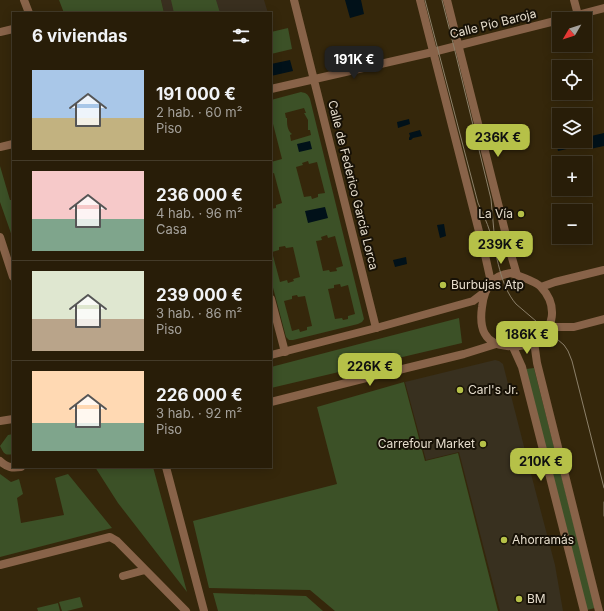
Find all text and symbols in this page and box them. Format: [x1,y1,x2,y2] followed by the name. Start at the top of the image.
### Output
[448,6,538,42] street label: Calle Pío Baroja
[552,12,592,52] north arrow
[552,12,592,244] map controls
[230,25,252,47] icon: filters
[32,26,127,46] text: 6 viviendas
[321,46,387,80] pin: 191K €
[334,51,374,67] text: 191K €
[552,60,592,100] button: locate
[156,84,236,104] text: 191 000 €
[64,86,112,134] icon: home
[325,99,382,271] street label: Calle de Federico García Lorca
[156,104,242,120] text: 2 hab. · 60 m²
[552,108,592,148] button: layers
[156,120,182,136] text: Piso
[465,124,531,158] pin: 236K €
[475,129,521,145] text: 236K €
[552,156,592,196] button: +
[156,185,243,205] text: 236 000 €
[64,187,112,235] icon: home
[552,204,592,244] button: −
[156,205,243,221] text: 4 hab. · 96 m²
[478,206,513,221] place label: La Vía
[516,209,526,219] marker: La Vía
[156,221,187,237] text: Casa
[468,231,534,265] pin: 239K €
[478,236,524,252] text: 239K €
[451,277,524,292] place label: Burbujas Atp
[438,280,448,290] marker: Burbujas Atp
[156,285,243,305] text: 239 000 €
[64,287,112,335] icon: home
[156,305,242,321] text: 3 hab. · 86 m²
[156,321,182,337] text: Piso
[494,321,560,355] pin: 186K €
[505,326,549,342] text: 186K €
[337,353,403,387] pin: 226K €
[347,358,393,374] text: 226K €
[468,382,519,397] place label: Carl's Jr.
[156,385,243,405] text: 226 000 €
[455,385,465,395] marker: Carl's Jr.
[64,387,112,435] icon: home
[156,405,242,421] text: 3 hab. · 92 m²
[156,421,182,437] text: Piso
[378,436,475,451] place label: Carrefour Market
[478,439,488,449] marker: Carrefour Market
[508,448,574,482] pin: 210K €
[519,453,563,469] text: 210K €
[512,532,574,547] place label: Ahorramás
[499,535,509,545] marker: Ahorramás
[527,591,546,606] place label: BM
[514,594,524,604] marker: BM

